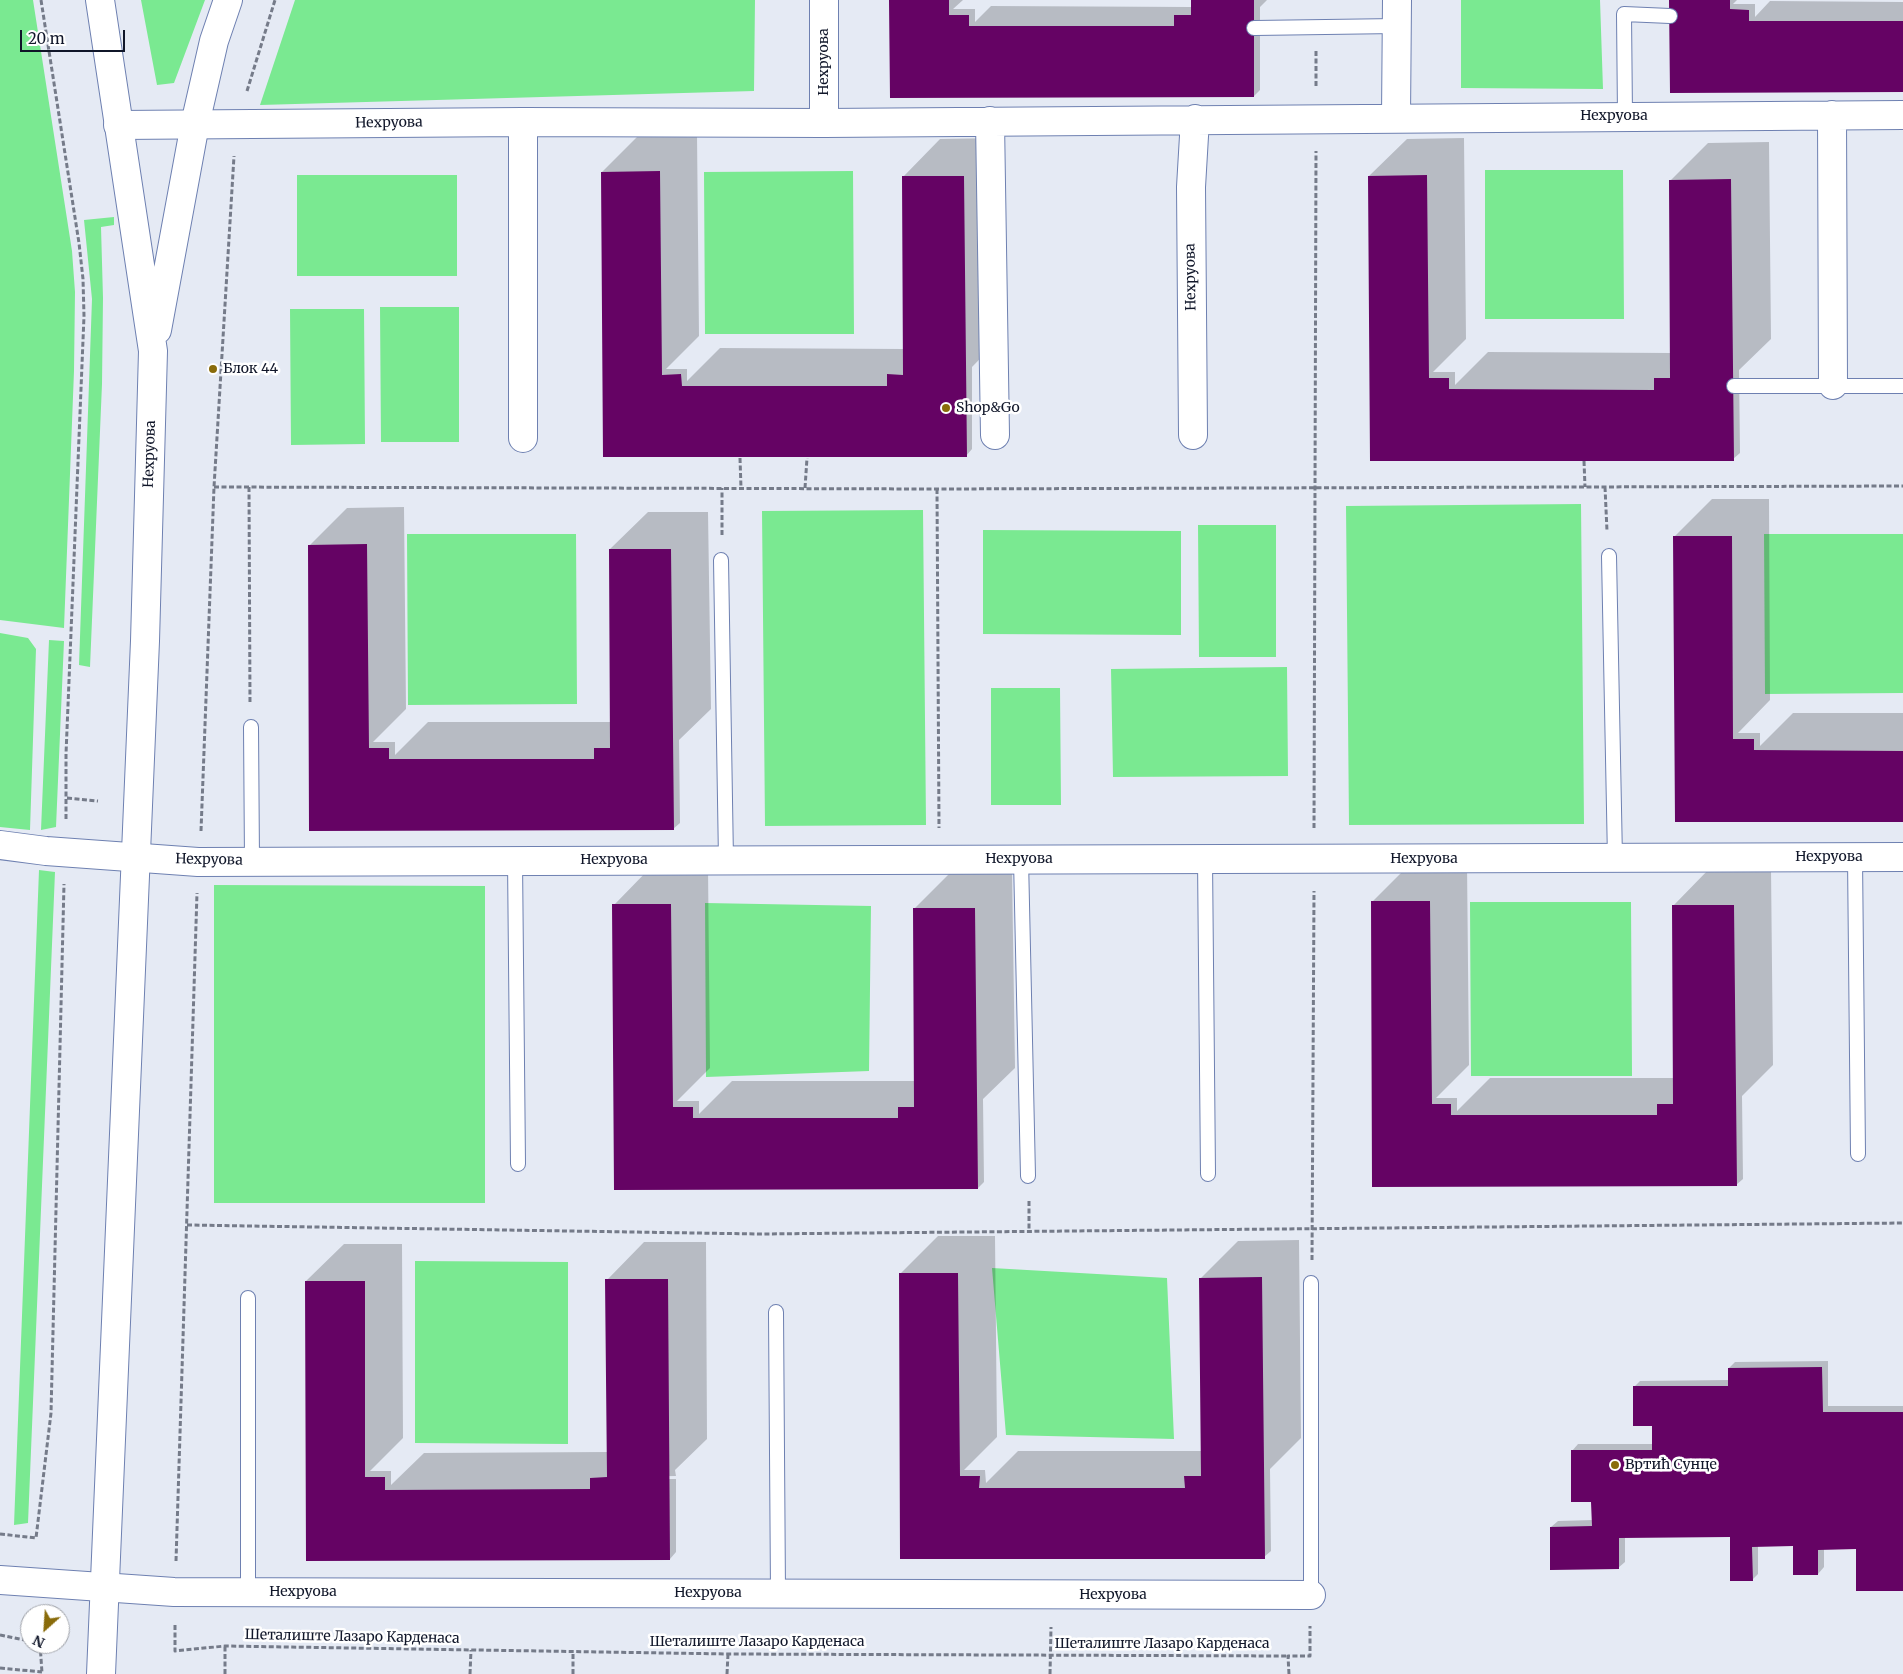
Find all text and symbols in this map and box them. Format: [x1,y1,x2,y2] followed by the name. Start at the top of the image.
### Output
[22,20,128,52] scale bar
[816,28,832,96] street label: Нехруова
[28,29,65,48] text: 20 m
[1580,108,1648,124] street label: Нехруова
[355,114,423,132] street label: Нехруова
[1182,243,1200,311] street label: Нехруова
[223,361,278,377] place label: Блок 44
[207,363,219,375] marker: Блок 44
[956,400,1020,416] place label: Shop&Go
[940,402,952,414] marker: Shop&Go
[140,420,160,488] street label: Нехруова
[1795,849,1863,865] street label: Нехруова
[175,851,243,869] street label: Нехруова
[985,851,1053,867] street label: Нехруова
[1390,851,1458,867] street label: Нехруова
[580,852,648,868] street label: Нехруова
[1625,1457,1717,1473] place label: Вртић Сунце
[1609,1459,1621,1471] marker: Вртић Сунце
[269,1584,337,1600] street label: Нехруова
[674,1585,742,1601] street label: Нехруова
[1079,1587,1147,1603] street label: Нехруова
[20,1604,70,1654] north arrow
[244,1627,460,1647] street label: Шеталиште Лазаро Карденаса
[30,1631,48,1652] text: N
[650,1634,864,1650] street label: Шеталиште Лазаро Карденаса
[1055,1636,1269,1652] street label: Шеталиште Лазаро Карденаса

